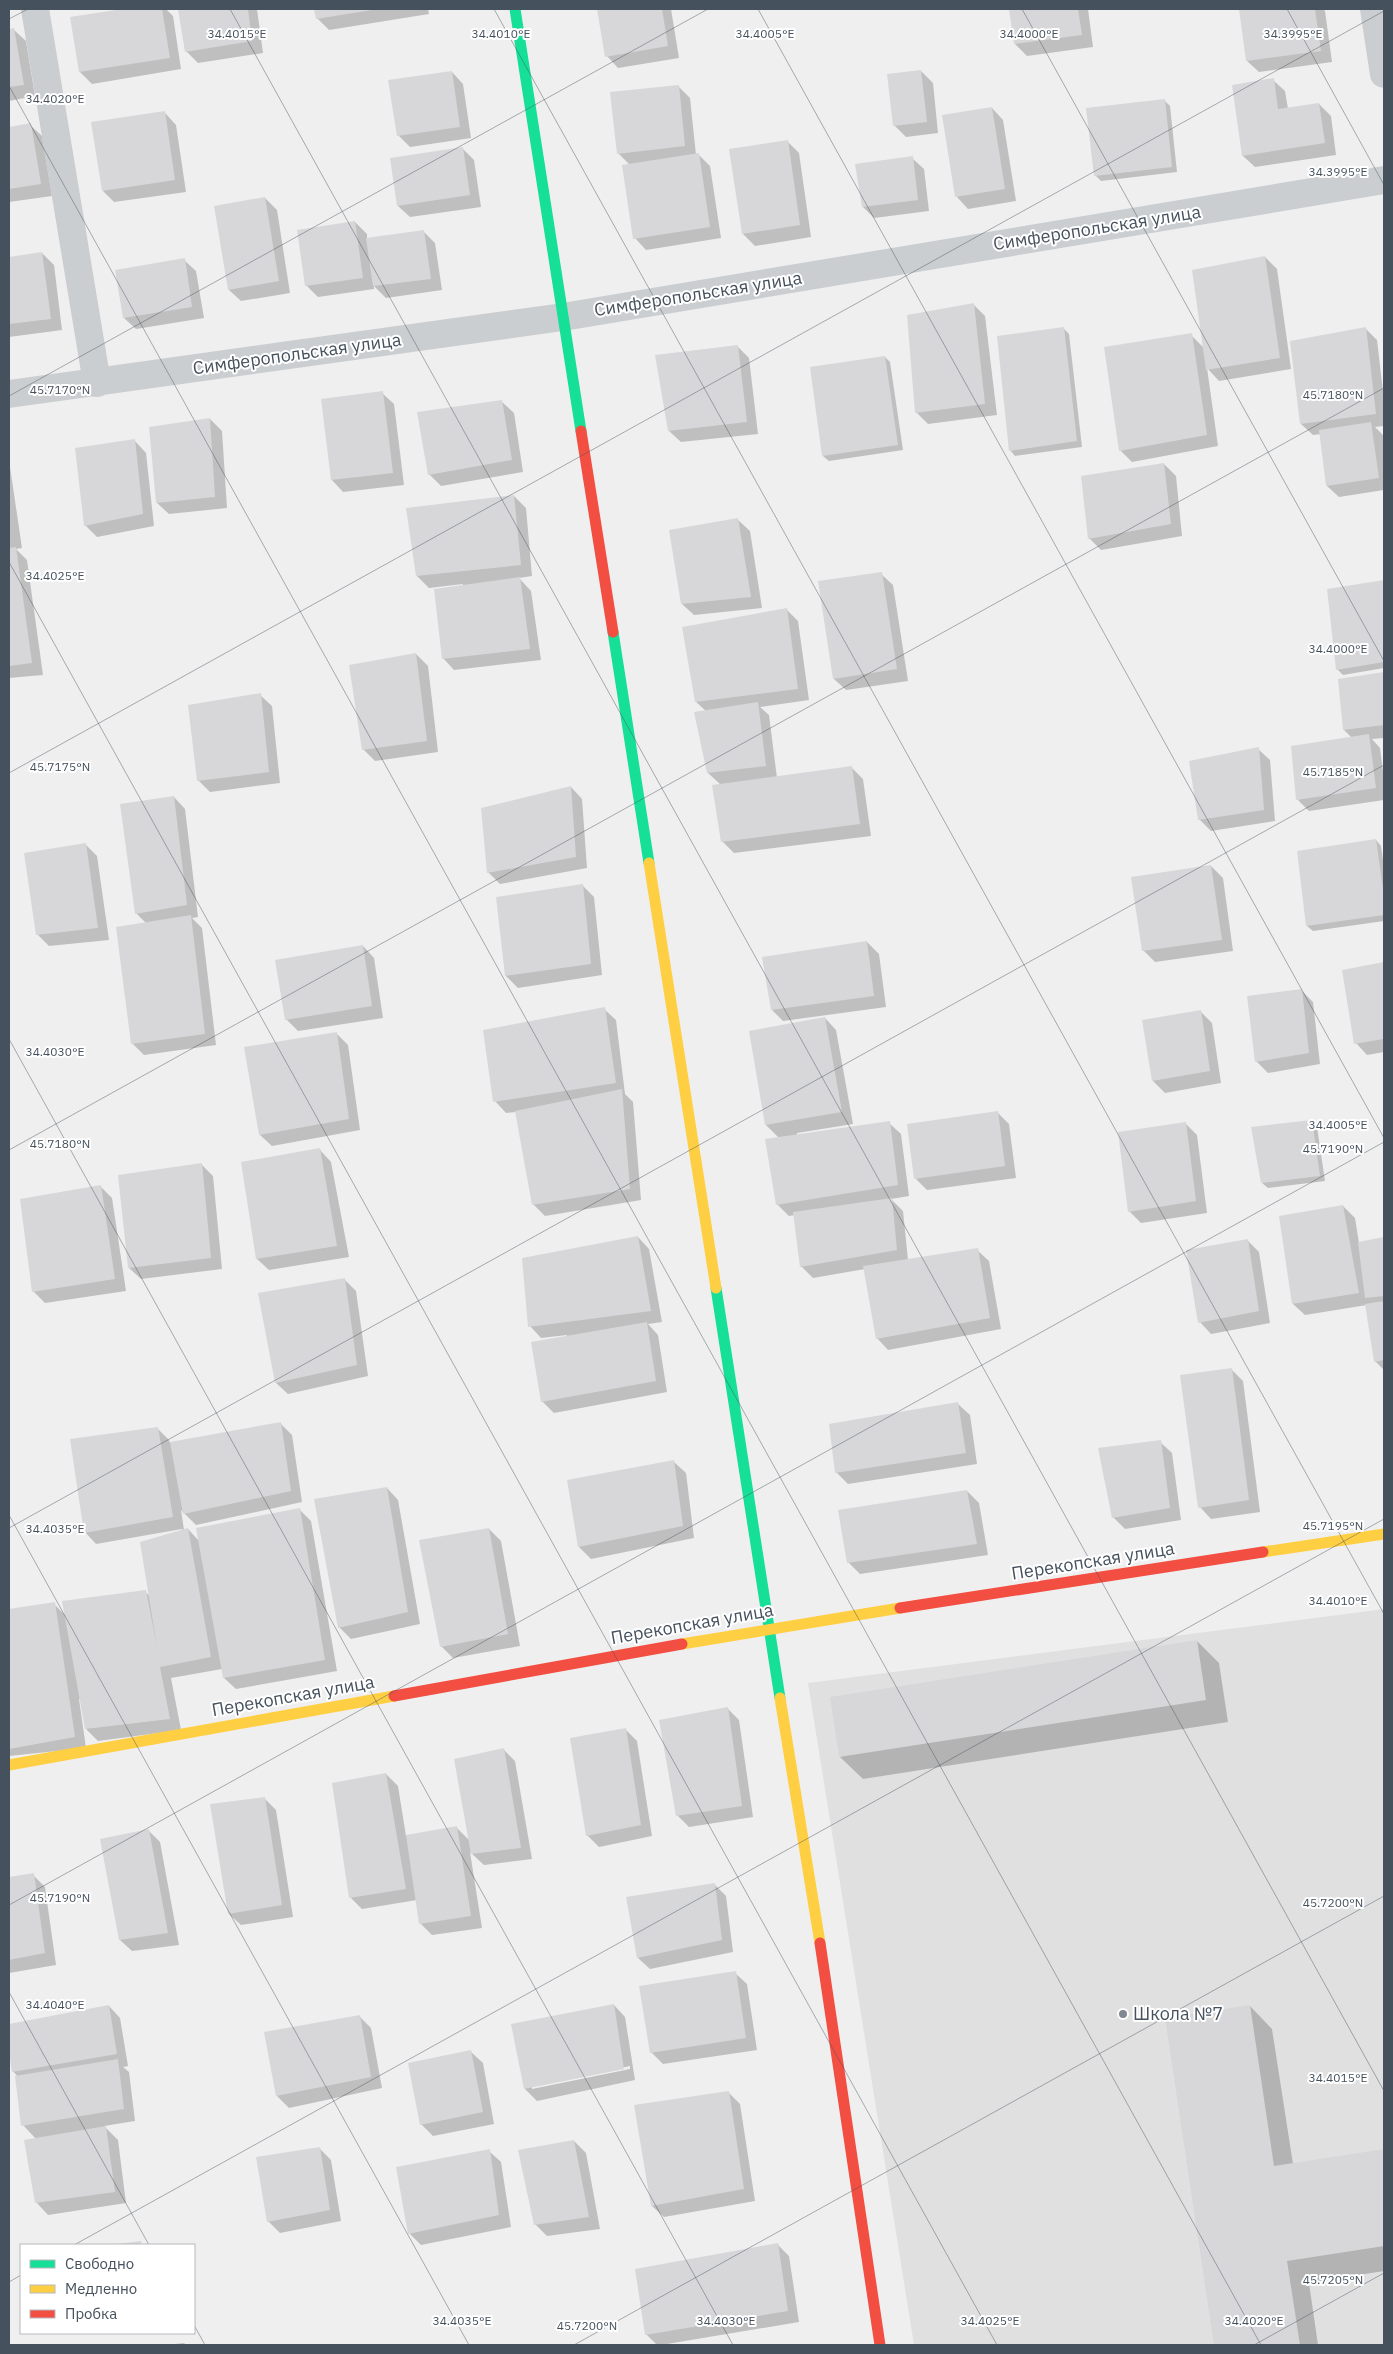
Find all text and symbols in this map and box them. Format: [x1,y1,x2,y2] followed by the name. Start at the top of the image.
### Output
[207,26,267,41] text: 34.4015°E
[471,26,531,41] text: 34.4010°E
[735,26,795,41] text: 34.4005°E
[999,26,1059,41] text: 34.4000°E
[1263,26,1323,41] text: 34.3995°E
[25,91,85,106] text: 34.4020°E
[1308,164,1368,179] text: 34.3995°E
[991,200,1203,255] street label: Симферопольская улица
[592,266,804,321] street label: Симферопольская улица
[191,327,403,380] street label: Симферопольская улица
[30,382,90,397] text: 45.7170°N
[1303,387,1363,402] text: 45.7180°N
[25,568,85,583] text: 34.4025°E
[1308,641,1368,656] text: 34.4000°E
[30,759,90,774] text: 45.7175°N
[1303,764,1363,779] text: 45.7185°N
[25,1044,85,1059] text: 34.4030°E
[1308,1117,1368,1132] text: 34.4005°E
[30,1136,90,1151] text: 45.7180°N
[1303,1141,1363,1156] text: 45.7190°N
[1303,1518,1363,1533] text: 45.7195°N
[25,1521,85,1536] text: 34.4035°E
[1010,1536,1176,1585] street label: Перекопская улица
[1308,1593,1368,1608] text: 34.4010°E
[609,1598,775,1649] street label: Перекопская улица
[210,1670,376,1721] street label: Перекопская улица
[30,1890,90,1905] text: 45.7190°N
[1303,1895,1363,1910] text: 45.7200°N
[25,1997,85,2012] text: 34.4040°E
[1133,2002,1223,2025] place label: Школа №7
[1117,2008,1129,2020] marker: Школа №7
[1308,2070,1368,2085] text: 34.4015°E
[20,2244,195,2334] legend
[65,2254,134,2273] text: Свободно
[1303,2272,1363,2287] text: 45.7205°N
[65,2279,137,2298] text: Медленно
[65,2304,117,2323] text: Пробка
[432,2313,492,2328] text: 34.4035°E
[696,2313,756,2328] text: 34.4030°E
[960,2313,1020,2328] text: 34.4025°E
[1224,2313,1284,2328] text: 34.4020°E
[557,2318,617,2333] text: 45.7200°N

